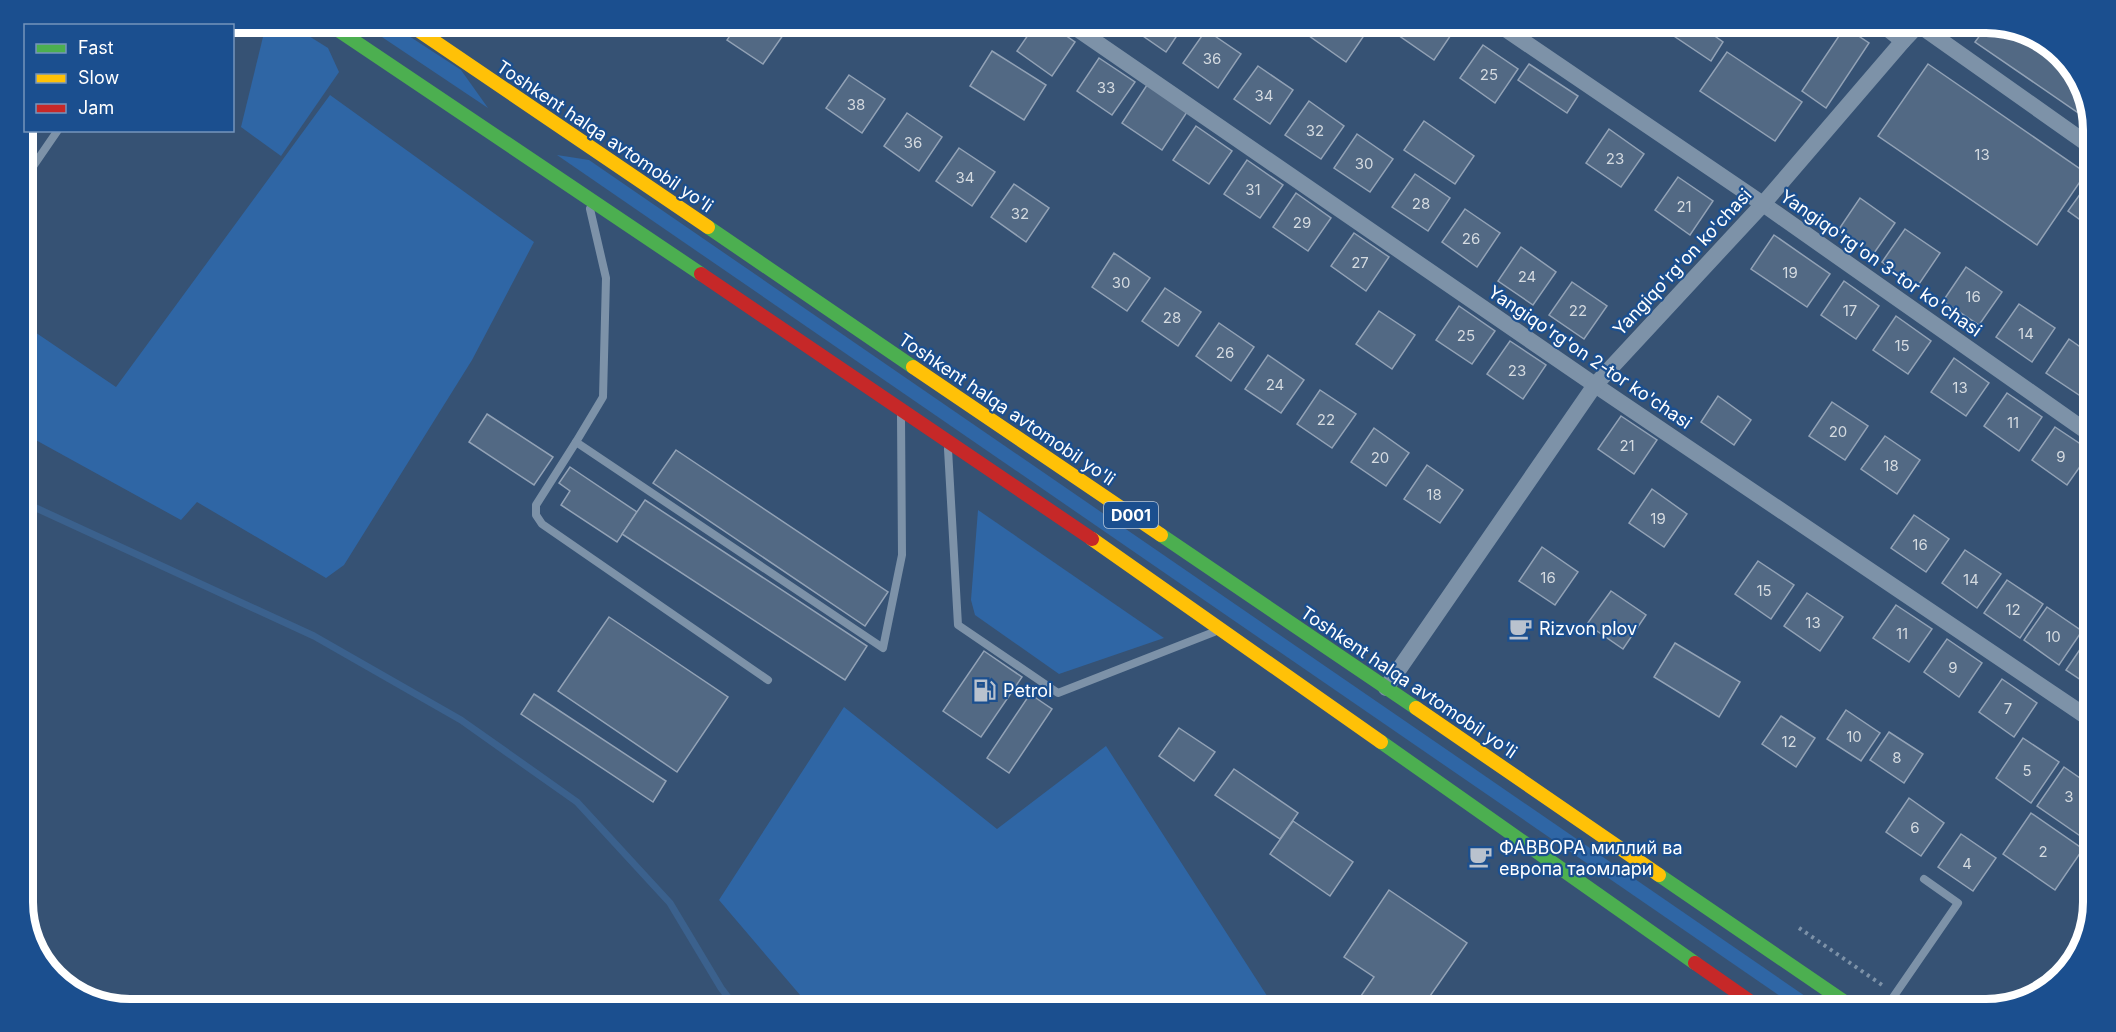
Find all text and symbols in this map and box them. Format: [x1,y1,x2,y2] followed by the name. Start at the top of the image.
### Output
[24,24,234,132] legend
[78,37,114,58] text: Fast
[1203,49,1221,68] house number: 36
[493,56,717,216] street label: Toshkent halqa avtomobil yo'li
[1480,65,1498,84] house number: 25
[78,67,119,88] text: Slow
[1097,78,1115,97] house number: 33
[1255,86,1273,105] house number: 34
[847,95,865,114] house number: 38
[78,97,114,118] text: Jam
[1306,121,1324,140] house number: 32
[904,133,922,152] house number: 36
[1974,145,1990,164] house number: 13
[1606,149,1624,168] house number: 23
[1355,154,1373,173] house number: 30
[956,168,974,187] house number: 34
[1245,180,1261,199] house number: 31
[1608,184,1756,340] street label: Yangiqo'rg'on ko'chasi
[1776,185,1986,341] street label: Yangiqo'rg'on 3-tor ko'chasi
[1412,194,1430,213] house number: 28
[1676,197,1692,216] house number: 21
[1011,204,1029,223] house number: 32
[1293,213,1311,232] house number: 29
[1462,229,1480,248] house number: 26
[1351,253,1369,272] house number: 27
[1782,263,1798,282] house number: 19
[1518,267,1536,286] house number: 24
[1112,273,1130,292] house number: 30
[1484,281,1696,433] street label: Yangiqo'rg'on 2-tor ko'chasi
[1965,287,1981,306] house number: 16
[1569,301,1587,320] house number: 22
[1843,301,1857,320] house number: 17
[1163,308,1181,327] house number: 28
[2018,324,2034,343] house number: 14
[1457,326,1475,345] house number: 25
[895,329,1119,489] street label: Toshkent halqa avtomobil yo'li
[1894,336,1910,355] house number: 15
[1216,343,1234,362] house number: 26
[1508,361,1526,380] house number: 23
[1266,375,1284,394] house number: 24
[1952,378,1968,397] house number: 13
[1317,410,1335,429] house number: 22
[2007,413,2019,432] house number: 11
[1829,422,1847,441] house number: 20
[1619,436,1635,455] house number: 21
[2056,447,2066,466] house number: 9
[1371,448,1389,467] house number: 20
[1883,456,1899,475] house number: 18
[1426,485,1442,504] house number: 18
[1104,502,1158,528] road number: D001
[1650,509,1666,528] house number: 19
[1912,535,1928,554] house number: 16
[1540,568,1556,587] house number: 16
[1963,570,1979,589] house number: 14
[1756,581,1772,600] house number: 15
[2005,600,2021,619] house number: 12
[1297,602,1521,762] street label: Toshkent halqa avtomobil yo'li
[1805,613,1821,632] house number: 13
[1508,615,1534,641] cafe icon: Rizvon plov
[1539,618,1637,639] place label: Rizvon plov
[1896,624,1908,643] house number: 11
[2045,627,2061,646] house number: 10
[1948,658,1958,677] house number: 9
[972,677,998,703] fuel station icon: Petrol
[1003,680,1052,701] place label: Petrol
[2004,699,2012,718] house number: 7
[1846,727,1862,746] house number: 10
[1781,732,1797,751] house number: 12
[1892,748,1902,767] house number: 8
[2022,761,2032,780] house number: 5
[2064,787,2074,806] house number: 3
[1910,818,1920,837] house number: 6
[1499,837,1683,879] place label: ФАВВОРА миллий ва европа таомлари
[2038,842,2048,861] house number: 2
[1468,844,1494,870] cafe icon: ФАВВОРА миллий ва европа таомлари
[1962,854,1972,873] house number: 4

